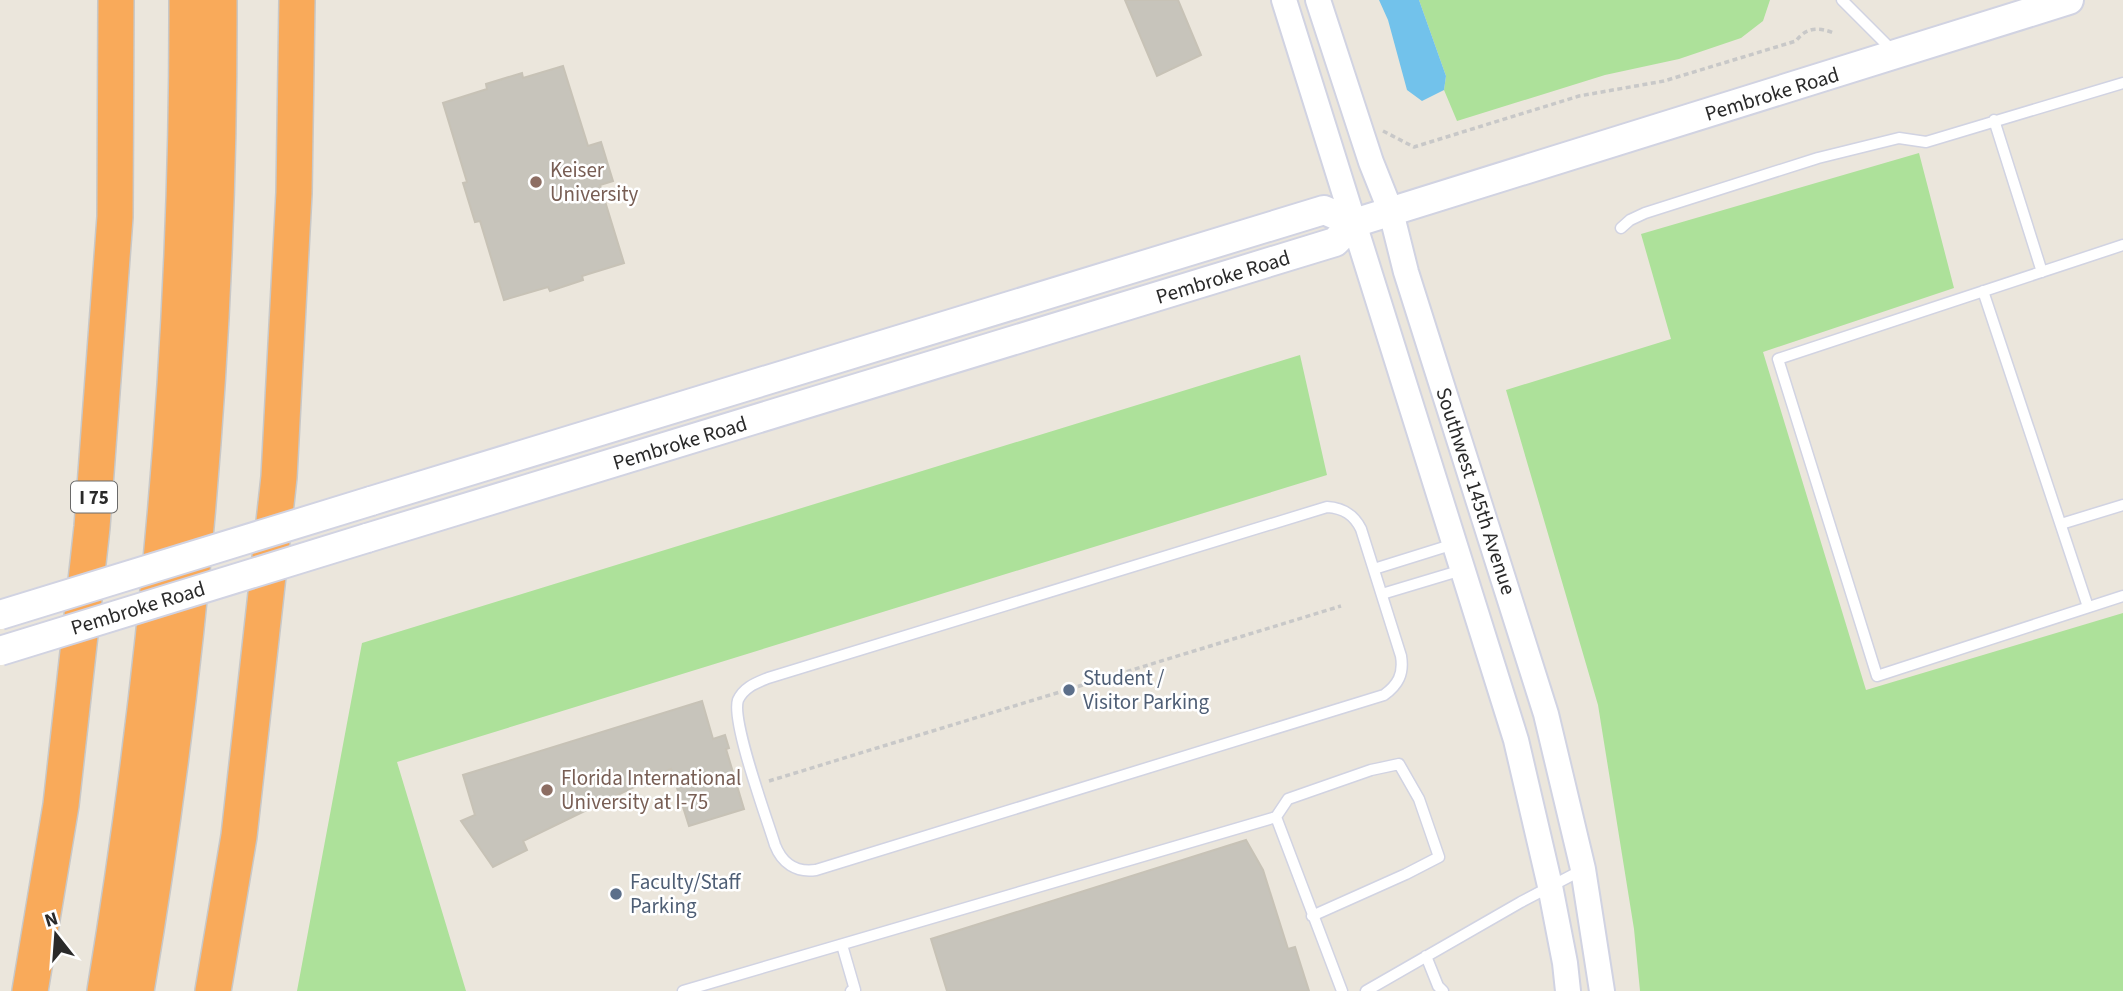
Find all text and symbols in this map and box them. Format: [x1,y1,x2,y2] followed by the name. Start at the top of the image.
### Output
[1701,59,1843,129] street label: Pembroke Road
[550,155,639,209] place label: Keiser University
[528,174,544,190] marker: Keiser University
[1152,242,1294,312] street label: Pembroke Road
[1428,383,1524,599] street label: Southwest 145th Avenue
[609,408,751,478] street label: Pembroke Road
[71,482,117,512] road number: I 75
[67,573,209,643] street label: Pembroke Road
[1083,663,1210,717] place label: Student / Visitor Parking
[1061,682,1077,698] marker: Student / Visitor Parking
[561,763,741,817] place label: Florida International University at I-75
[539,782,555,798] marker: Florida International University at I-75
[630,867,742,921] place label: Faculty/Staff Parking
[608,886,624,902] marker: Faculty/Staff Parking
[21,900,91,970] north arrow
[41,905,61,935] text: N

